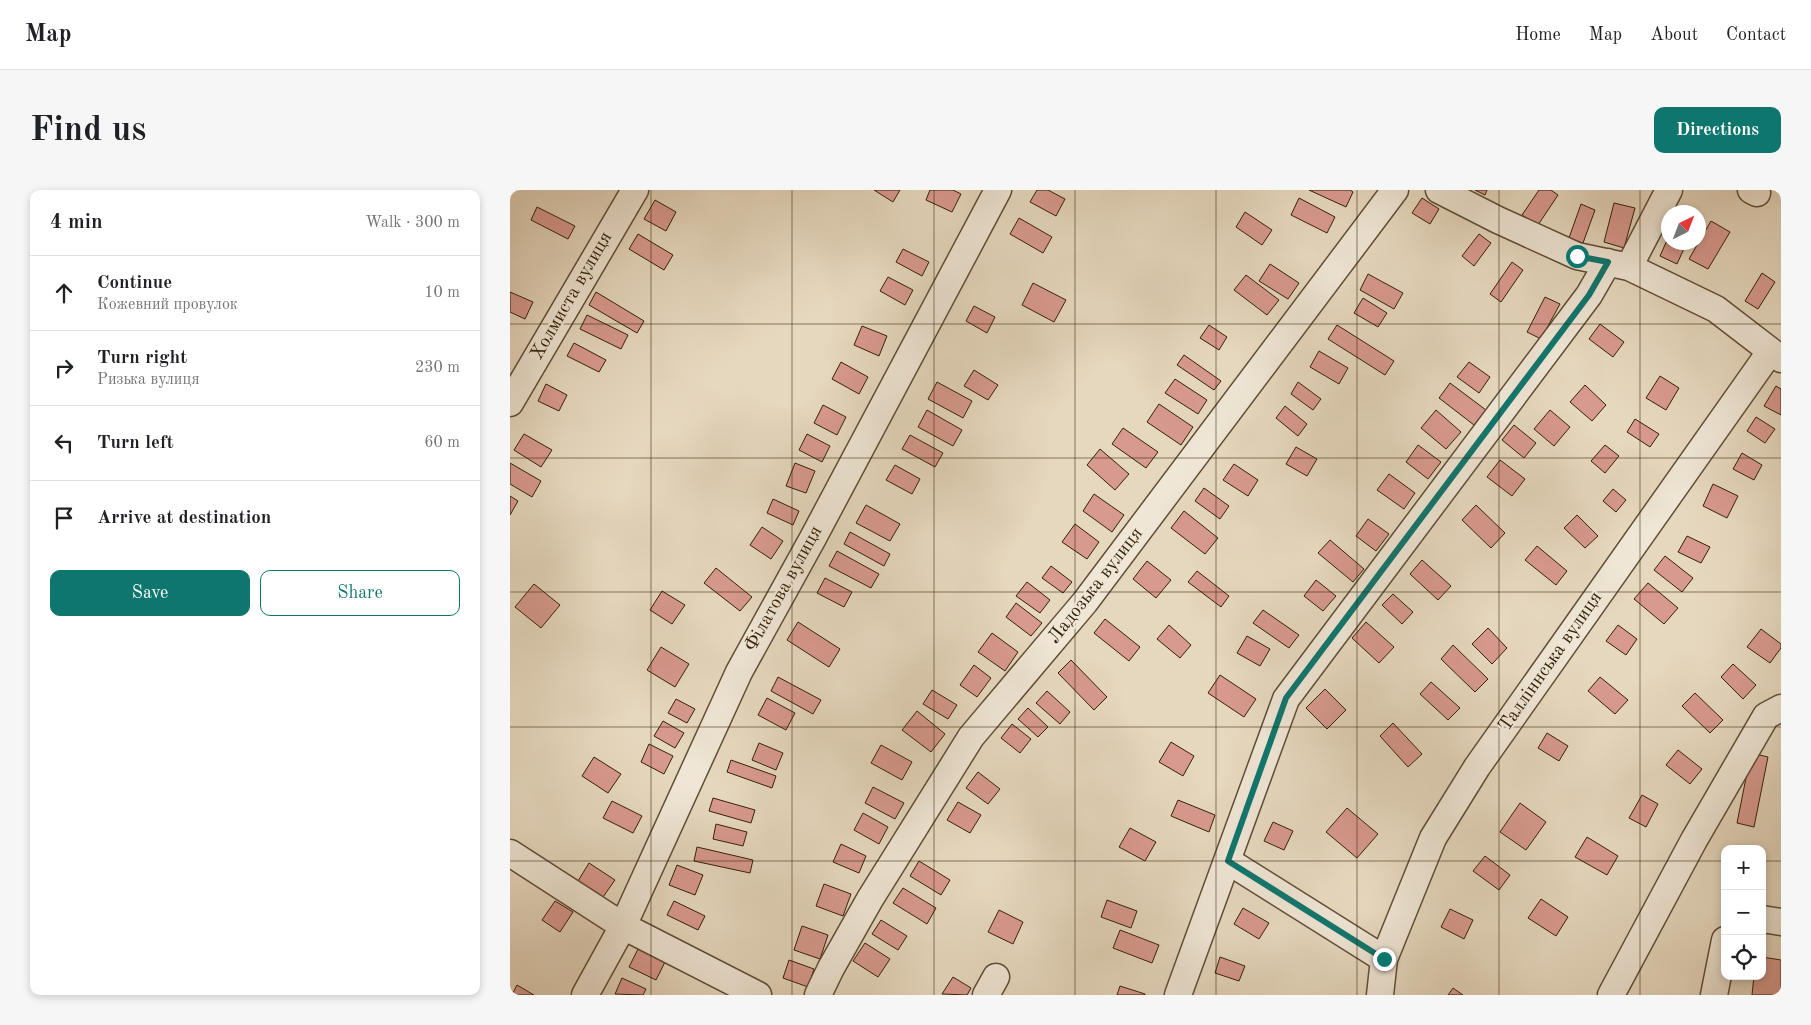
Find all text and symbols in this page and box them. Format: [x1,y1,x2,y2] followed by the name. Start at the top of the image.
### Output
[25,23,72,47] text: Map
[1515,26,1561,44] text: Home
[1589,26,1622,44] text: Map
[1650,26,1698,44] text: About
[1726,26,1786,44] text: Contact
[1654,107,1781,153] button: Directions
[30,113,146,148] text: Find us
[1661,205,1706,250] north arrow
[50,212,103,233] text: 4 min
[365,215,460,231] text: Walk · 300 m
[528,229,616,363] street label: Холмиста вулиця
[1566,245,1589,268] route start
[97,274,172,293] text: Continue
[50,279,78,307] icon: ahead
[424,285,460,301] text: 10 m
[97,297,238,313] text: Кожевний провулок
[97,349,187,368] text: Turn right
[50,354,78,382] icon: right
[415,360,460,376] text: 230 m
[97,372,200,388] text: Ризька вулиця
[50,429,78,457] icon: left
[97,434,174,453] text: Turn left
[424,435,460,451] text: 60 m
[50,504,78,532] icon: arrive
[97,509,271,528] text: Arrive at destination
[742,523,826,655] street label: Філатова вулиця
[1045,524,1147,648] street label: Ладозька вулиця
[50,570,250,616] button: Save
[260,570,460,616] button: Share
[1496,589,1606,735] street label: Талліннська вулиця
[1721,845,1766,980] map controls
[1721,845,1766,890] button: +
[1721,890,1766,935] button: −
[1721,935,1766,980] button: locate
[1373,948,1396,971] route end

